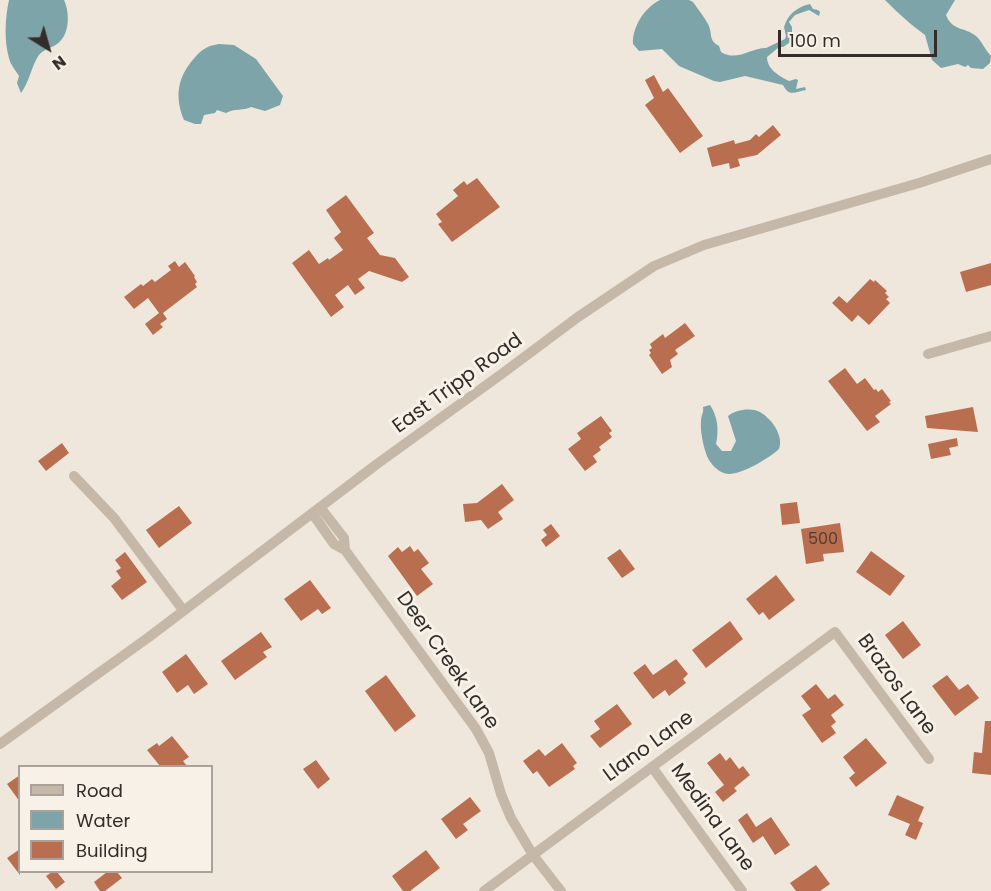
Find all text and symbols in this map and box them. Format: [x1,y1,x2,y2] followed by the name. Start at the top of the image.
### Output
[18,18,78,78] north arrow
[781,18,940,56] scale bar
[789,28,841,53] text: 100 m
[47,50,71,76] text: N
[388,329,528,439] street label: East Tripp Road
[808,530,838,550] house number: 500
[391,588,503,734] street label: Deer Creek Lane
[852,630,940,740] street label: Brazos Lane
[599,706,699,788] street label: Llano Lane
[665,760,759,876] street label: Medina Lane
[18,765,213,873] legend
[76,778,123,803] text: Road
[76,808,130,833] text: Water
[76,838,148,863] text: Building

